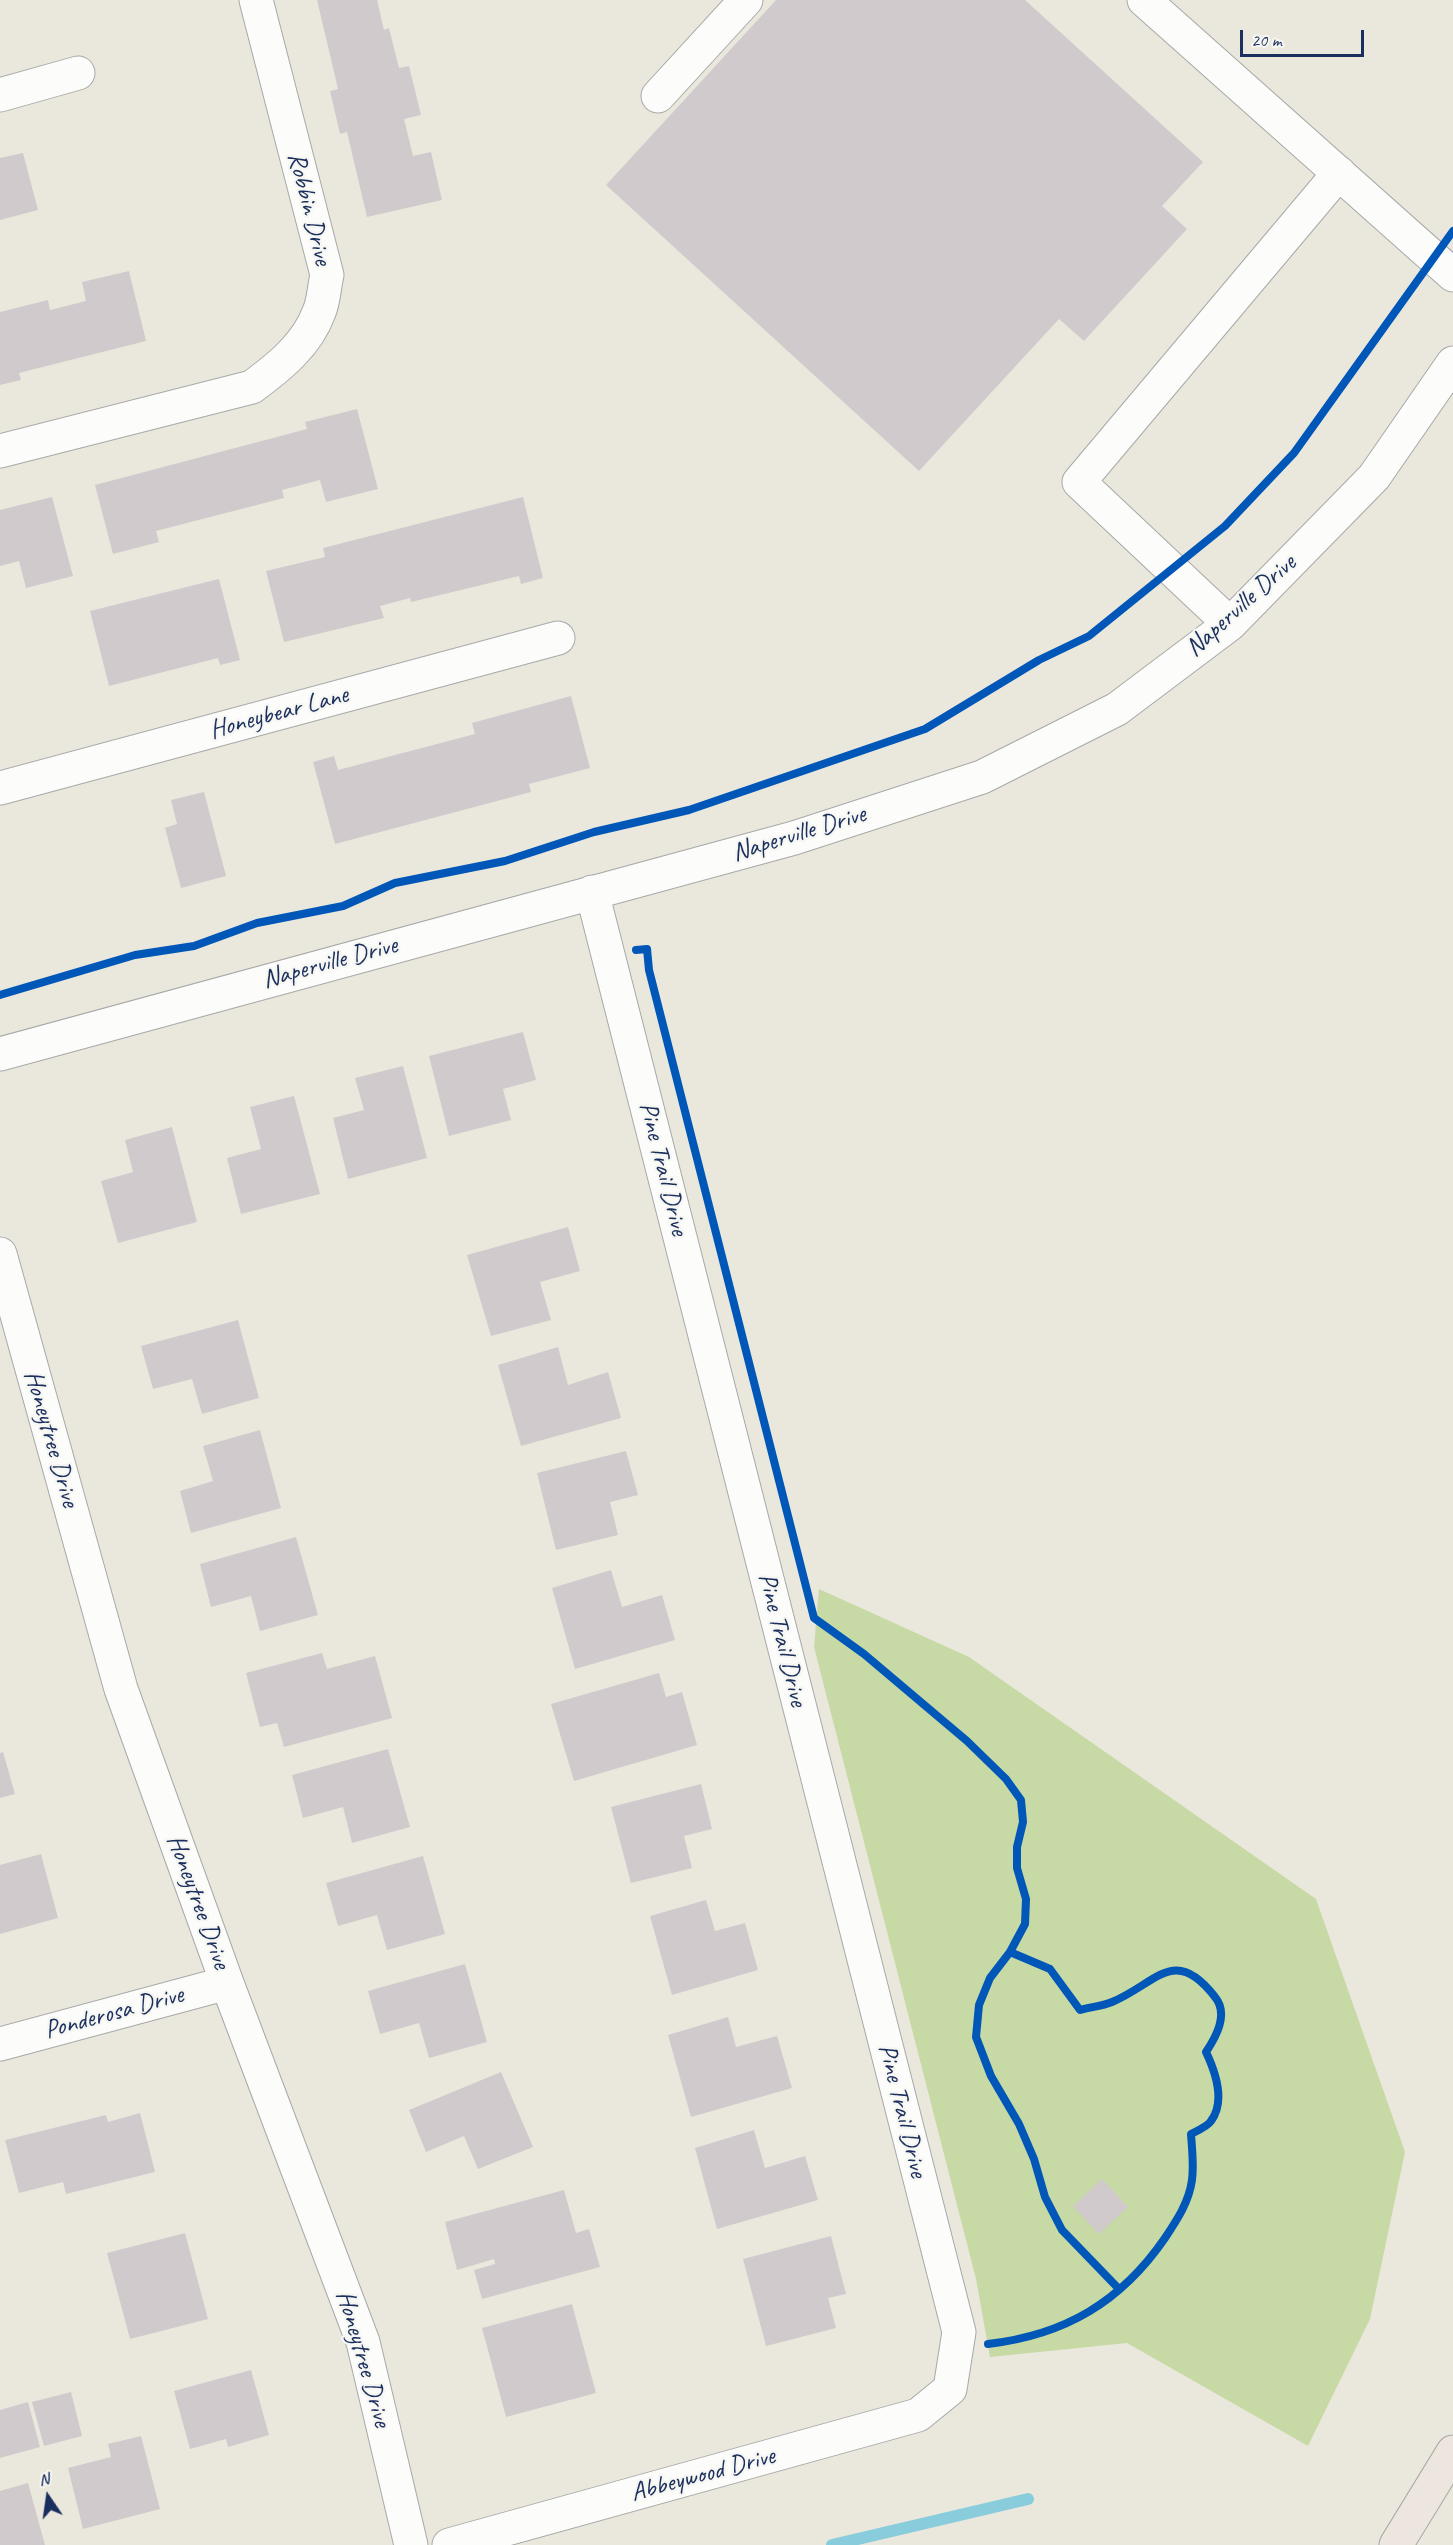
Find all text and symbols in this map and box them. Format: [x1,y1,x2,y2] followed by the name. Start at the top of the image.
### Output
[1243,18,1368,56] scale bar
[1251,29,1282,51] text: 20 m
[280,149,338,269] street label: Robbin Drive
[1179,548,1303,664] street label: Naperville Drive
[206,680,352,746] street label: Honeybear Lane
[728,799,870,869] street label: Naperville Drive
[259,930,401,996] street label: Naperville Drive
[631,1099,695,1239] street label: Pine Trail Drive
[17,1367,85,1511] street label: Honeytree Drive
[750,1570,814,1710] street label: Pine Trail Drive
[159,1831,237,1973] street label: Honeytree Drive
[41,1979,187,2047] street label: Ponderosa Drive
[870,2041,934,2181] street label: Pine Trail Drive
[329,2287,397,2431] street label: Honeytree Drive
[627,2441,779,2509] street label: Abbeywood Drive
[18,2467,78,2527] north arrow
[37,2469,51,2490] text: N

